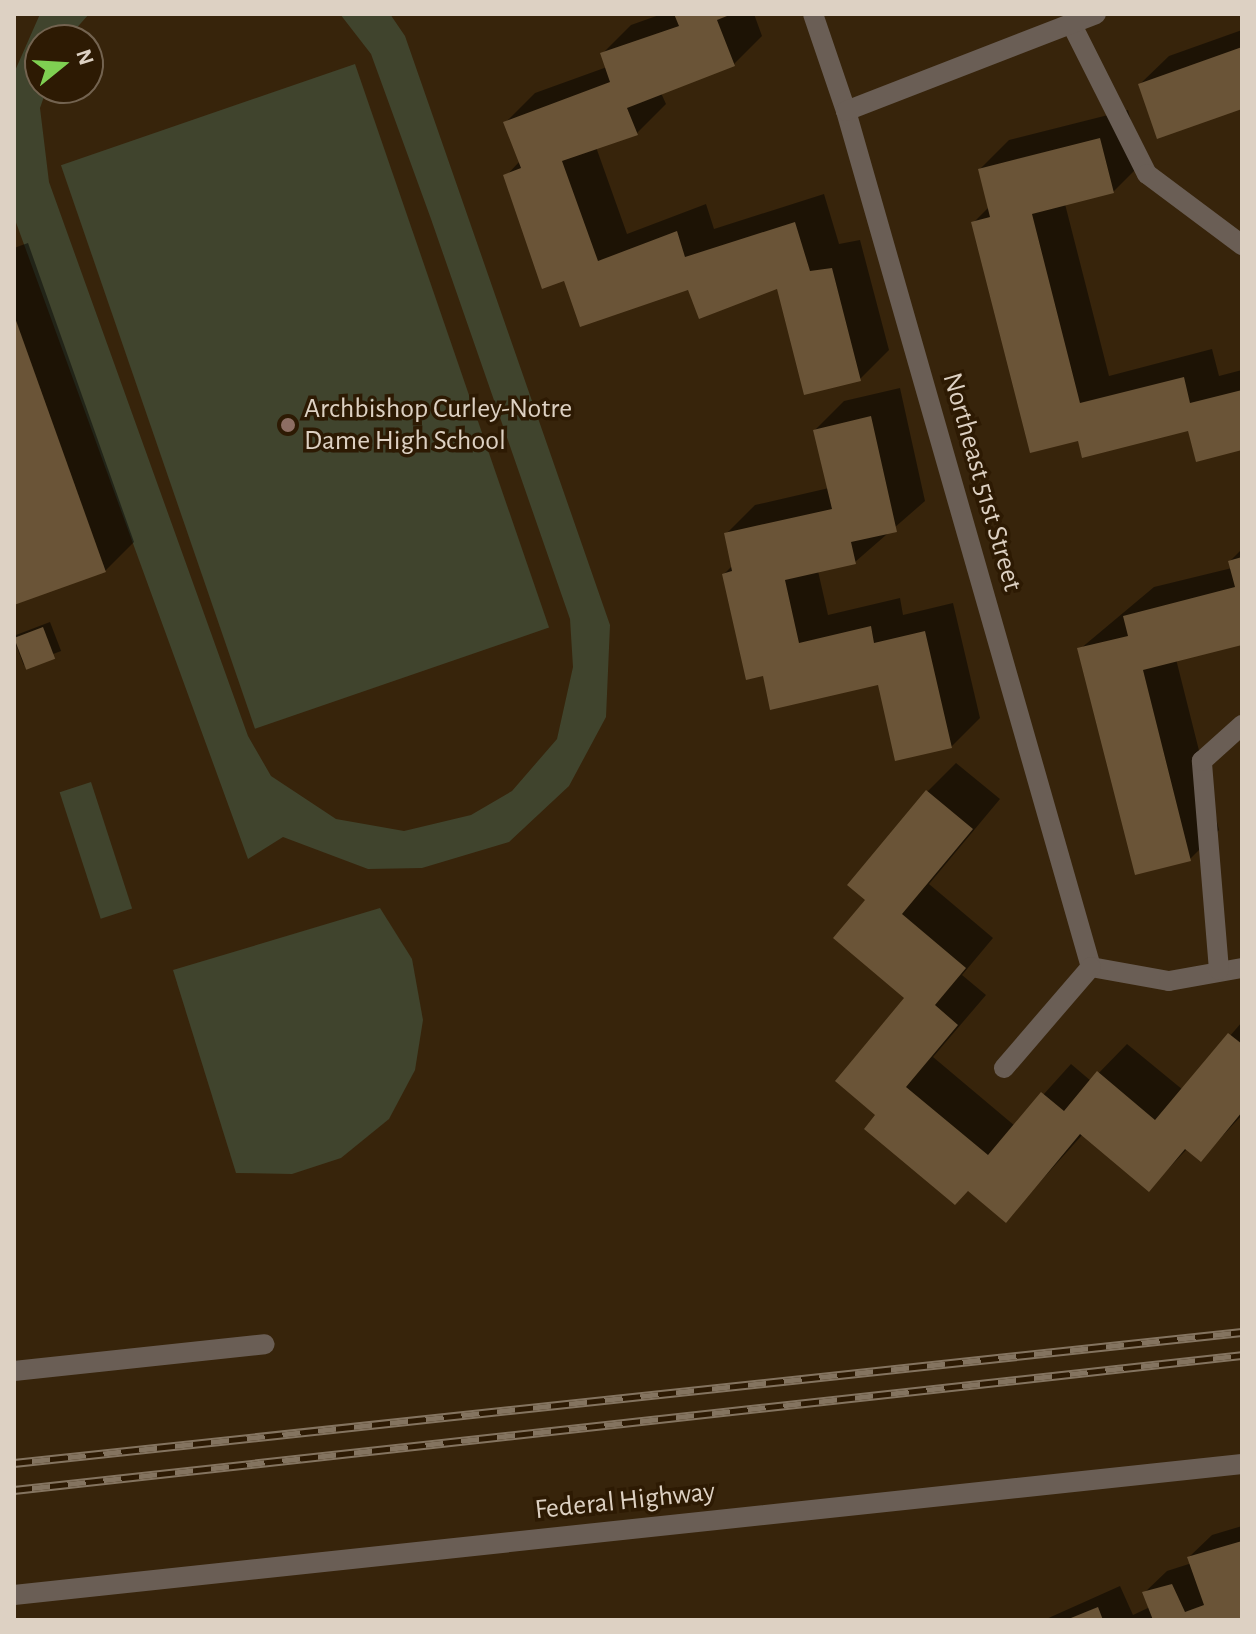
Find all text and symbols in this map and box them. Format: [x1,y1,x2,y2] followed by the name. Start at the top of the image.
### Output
[24,24,104,104] north arrow
[72,47,98,68] text: N
[935,369,1029,595] street label: Northeast 51st Street
[304,392,572,458] place label: Archbishop Curley-Notre Dame High School
[279,416,297,434] marker: Archbishop Curley-Notre Dame High School
[533,1475,717,1527] street label: Federal Highway

